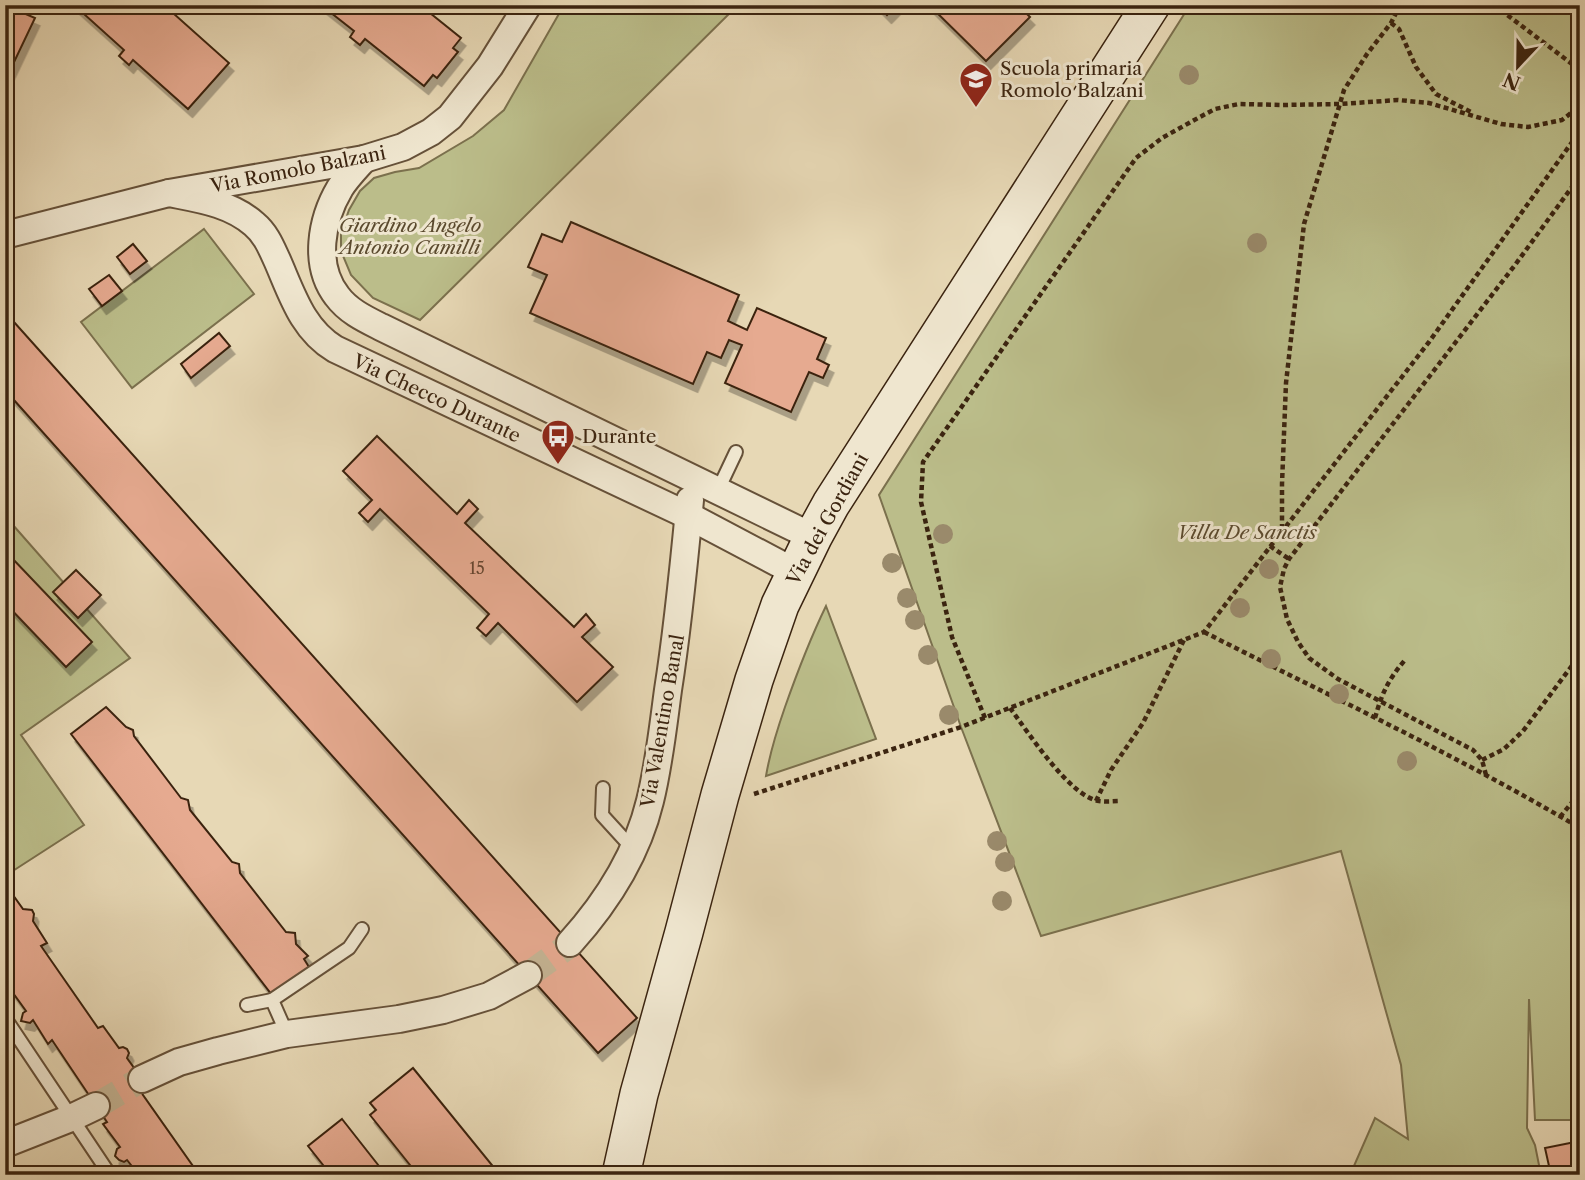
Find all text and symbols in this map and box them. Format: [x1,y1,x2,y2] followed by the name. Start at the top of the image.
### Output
[1484,32,1554,102] north arrow
[1000,57,1144,102] place label: Scuola primaria Romolo Balzani
[957,60,995,109] school or university icon: Scuola primaria Romolo Balzani
[1500,68,1524,95] text: N
[208,141,388,198] street label: Via Romolo Balzani
[337,214,481,259] park label: Giardino Angelo Antonio Camilli
[348,349,524,447] street label: Via Checco Durante
[539,417,577,466] bus stop icon: Durante
[582,425,656,448] place label: Durante
[781,449,873,590] street label: Via dei Gordiani
[1177,521,1318,544] park label: Villa De Sanctis
[469,558,485,578] house number: 15
[636,632,689,811] street label: Via Valentino Banal

